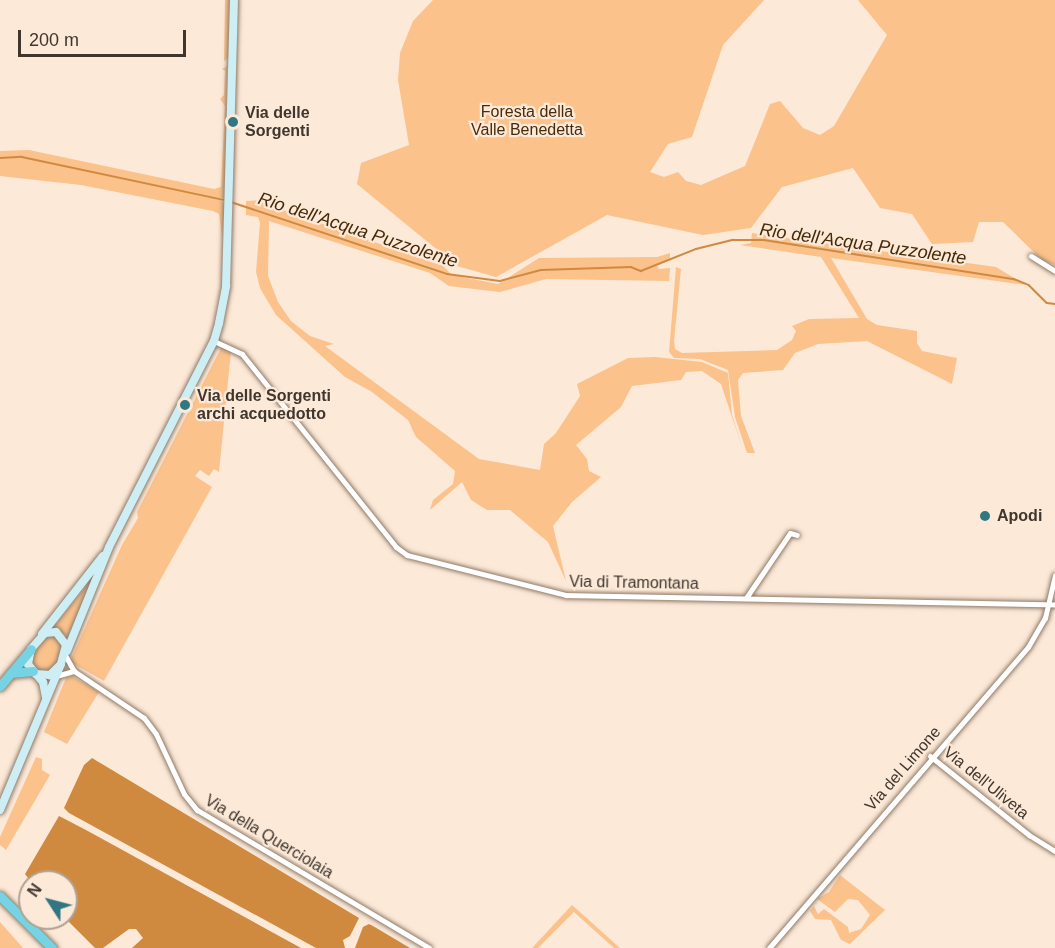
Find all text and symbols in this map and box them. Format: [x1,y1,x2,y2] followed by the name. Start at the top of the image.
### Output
[21,18,189,56] scale bar
[29,30,79,50] text: 200 m
[471,102,583,140] park label: Foresta della Valle Benedetta
[245,103,310,141] place label: Via delle Sorgenti
[226,115,240,129] marker: Via delle Sorgenti
[255,188,461,272] water label: Rio dell'Acqua Puzzolente
[758,219,968,269] water label: Rio dell'Acqua Puzzolente
[197,386,331,424] place label: Via delle Sorgenti archi acquedotto
[178,398,192,412] marker: Via delle Sorgenti archi acquedotto
[997,506,1042,526] place label: Apodi
[978,509,992,523] marker: Apodi
[569,572,699,594] street label: Via di Tramontana
[861,723,945,815] street label: Via del Limone
[939,743,1033,823] street label: Via dell'Uliveta
[201,791,337,883] street label: Via della Querciolaia
[18,870,78,930] north arrow
[24,881,45,900] text: N

